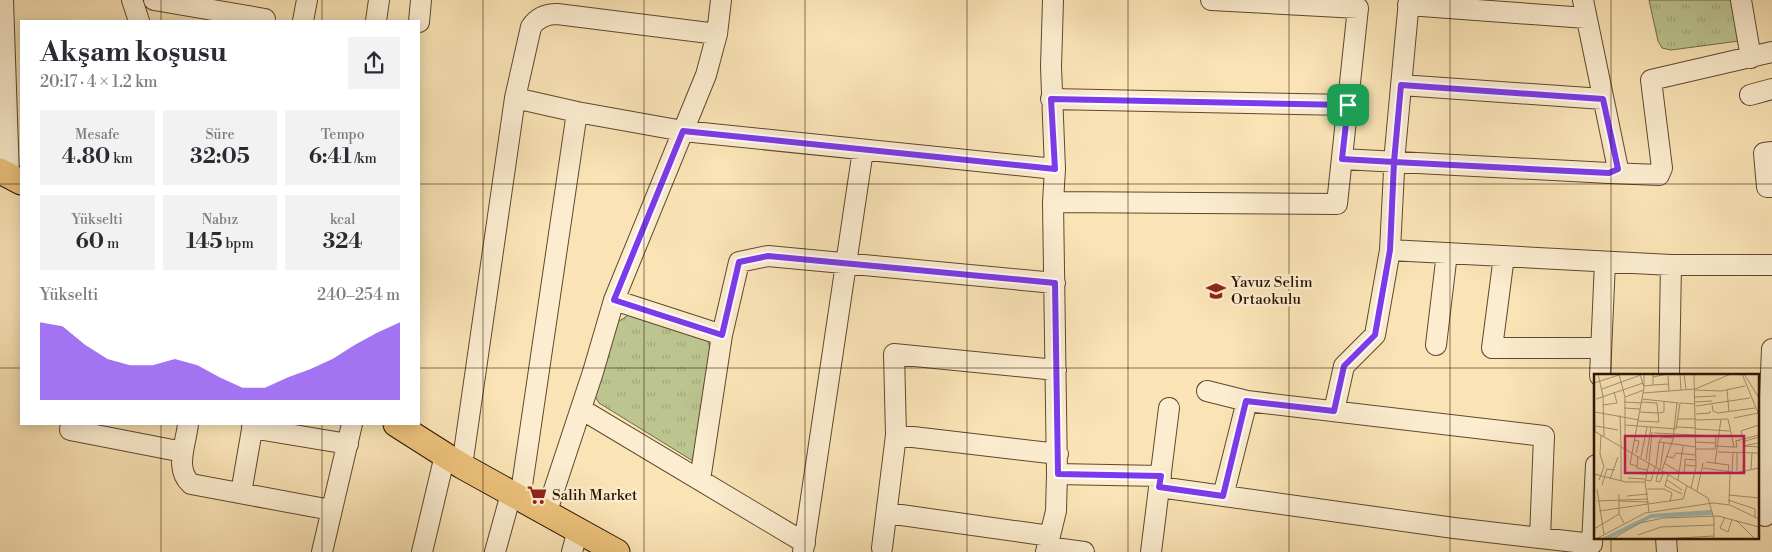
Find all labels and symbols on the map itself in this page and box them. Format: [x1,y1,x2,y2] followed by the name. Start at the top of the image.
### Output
[1327,84,1369,126] pin
[1230,273,1313,309] place label: Yavuz Selim Ortaokulu
[1205,280,1227,302] school or university icon: Yavuz Selim Ortaokulu
[1594,374,1760,540] inset map
[526,484,548,506] supermarket icon: Salih Market
[552,486,638,505] place label: Salih Market

